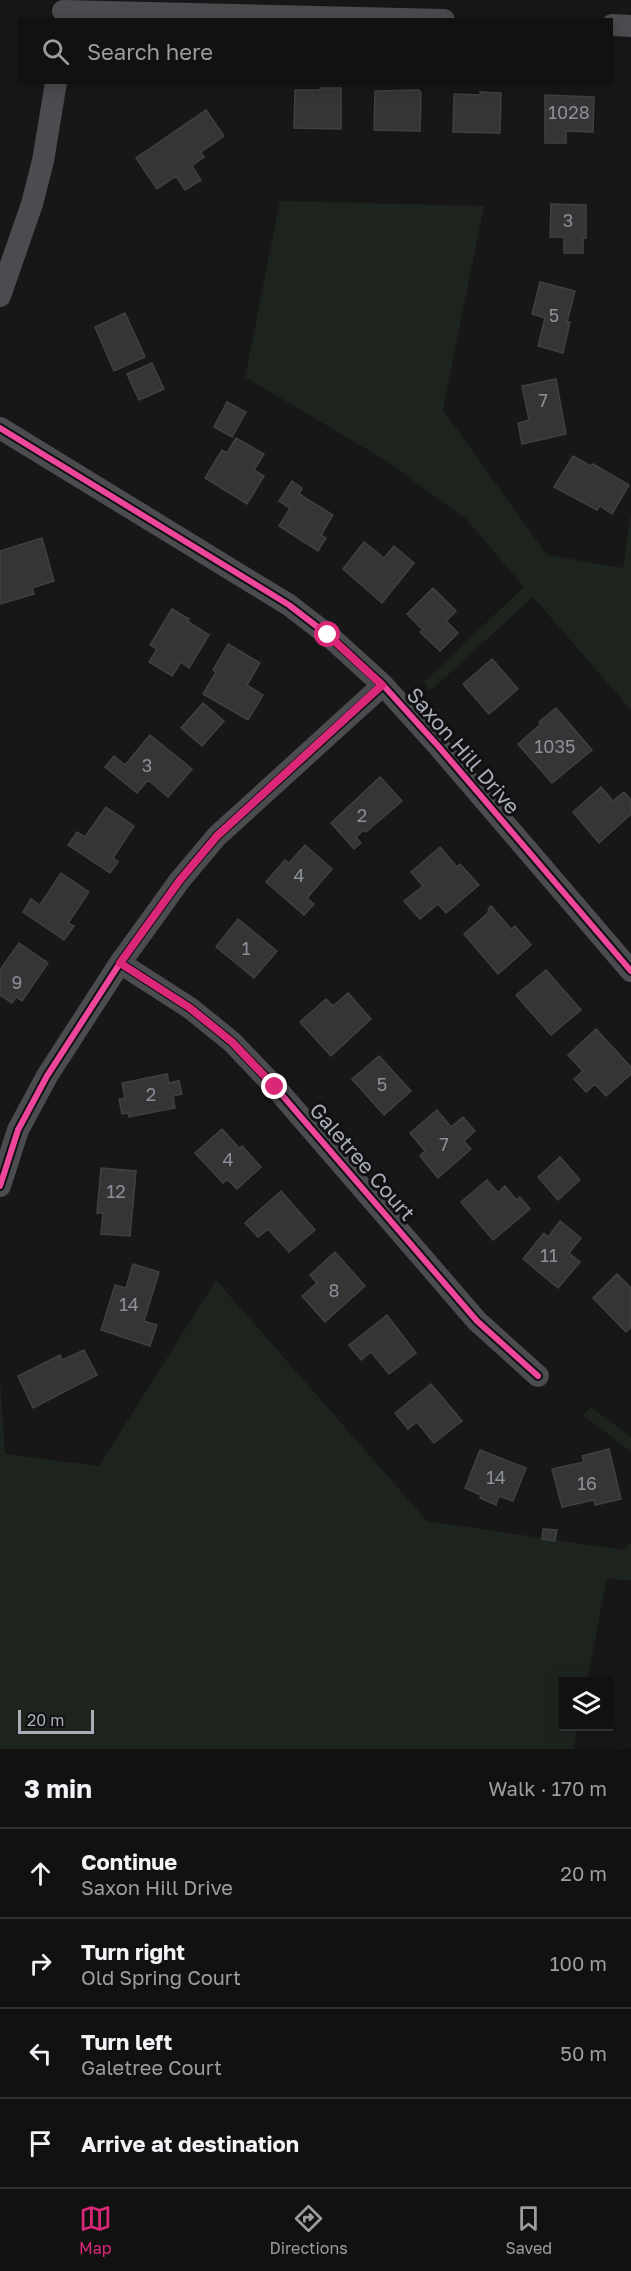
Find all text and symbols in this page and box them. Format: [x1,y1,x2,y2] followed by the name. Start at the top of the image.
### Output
[18,18,613,84] search box
[39,35,72,68] icon: search
[87,38,213,65] text: Search here
[548,101,590,123] house number: 1028
[563,209,573,231] house number: 3
[549,304,559,326] house number: 5
[538,389,548,411] house number: 7
[314,621,340,647] route start
[402,682,526,819] street label: Saxon Hill Drive
[535,735,575,757] house number: 1035
[142,754,152,776] house number: 3
[357,804,367,826] house number: 2
[294,864,305,886] house number: 4
[242,937,251,959] house number: 1
[12,971,22,993] house number: 9
[261,1073,287,1099] route end
[377,1073,387,1095] house number: 5
[146,1083,156,1105] house number: 2
[304,1097,421,1226] street label: Galetree Court
[439,1133,449,1155] house number: 7
[223,1148,234,1170] house number: 4
[106,1180,126,1202] house number: 12
[540,1244,558,1266] house number: 11
[329,1279,339,1301] house number: 8
[119,1293,139,1315] house number: 14
[486,1466,506,1488] house number: 14
[577,1472,597,1494] house number: 16
[559,1677,613,1731] map controls
[559,1677,613,1731] button: layers
[18,1707,94,1734] scale bar
[27,1710,64,1730] text: 20 m
[24,1773,92,1804] text: 3 min
[488,1776,607,1800] text: Walk · 170 m
[81,1848,177,1875] text: Continue
[24,1857,57,1890] icon: ahead
[560,1861,607,1885] text: 20 m
[81,1875,233,1899] text: Saxon Hill Drive
[81,1938,185,1965] text: Turn right
[24,1947,57,1980] icon: right
[550,1951,607,1975] text: 100 m
[81,1965,241,1989] text: Old Spring Court
[81,2028,172,2055] text: Turn left
[24,2037,57,2070] icon: left
[560,2041,607,2065] text: 50 m
[81,2055,222,2079] text: Galetree Court
[24,2127,57,2160] icon: arrive
[81,2130,299,2157] text: Arrive at destination
[79,2202,112,2258] tab: Map
[270,2202,348,2258] tab: Directions
[505,2202,552,2258] tab: Saved

